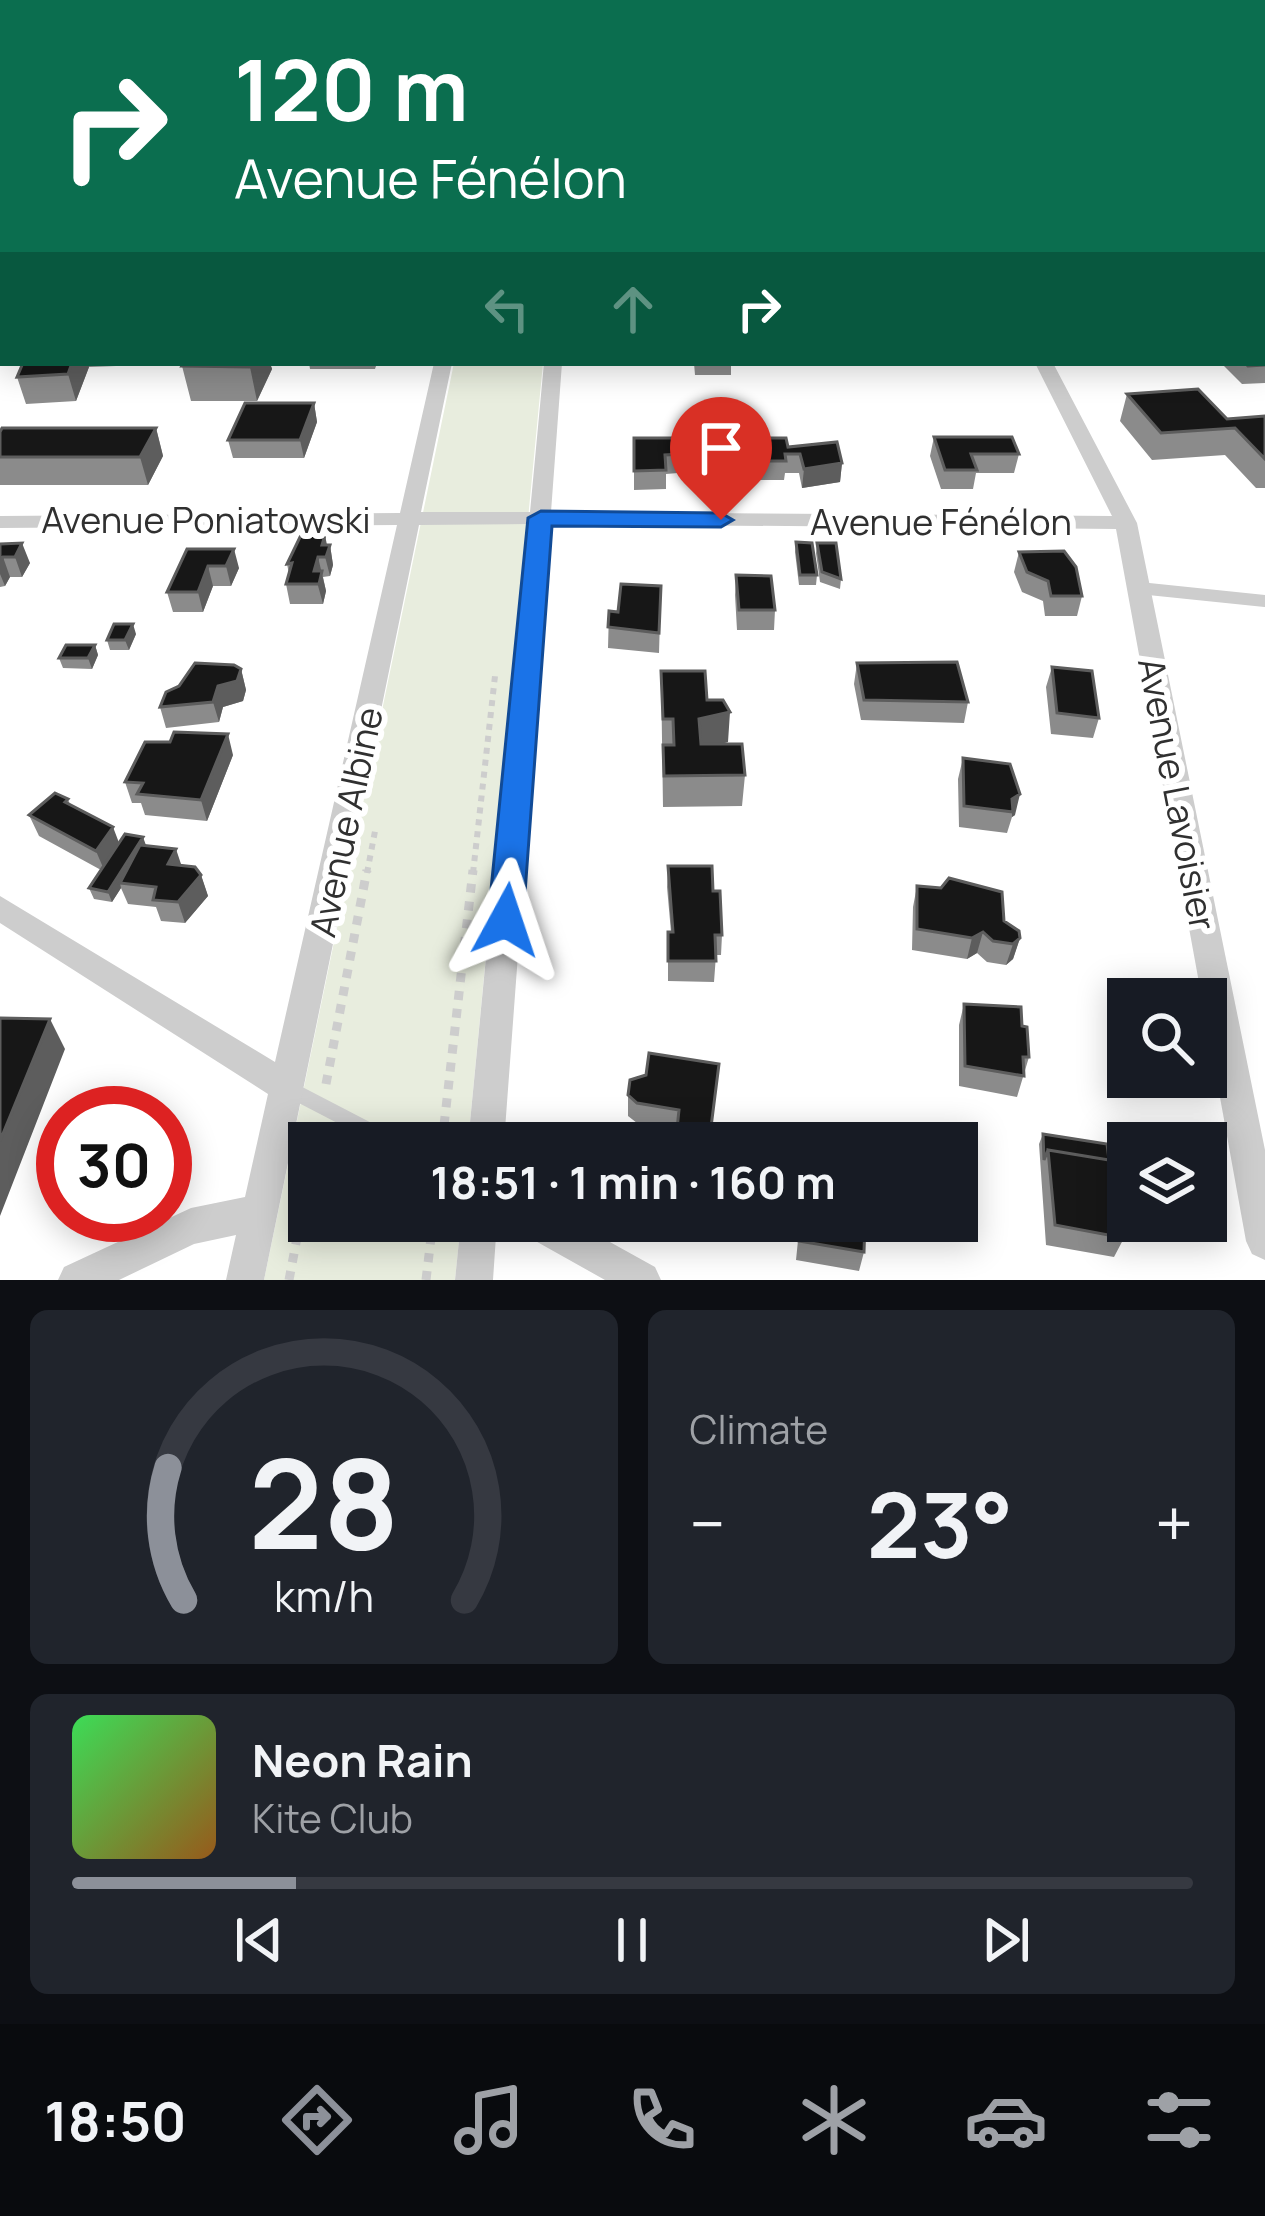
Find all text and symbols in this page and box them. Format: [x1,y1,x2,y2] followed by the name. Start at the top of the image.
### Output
[234,31,468,146] text: 120 m
[36,48,192,204] icon: right
[234,140,627,214] text: Avenue Fénélon
[474,276,540,342] icon: left
[600,276,666,342] icon: ahead
[726,276,792,342] icon: right
[670,397,772,520] pin
[688,415,754,481] icon: arrive
[41,495,371,544] street label: Avenue Poniatowski
[810,497,1072,546] street label: Avenue Fénélon
[1127,653,1228,934] street label: Avenue Lavoisier
[297,703,394,941] street label: Avenue Albine
[443,857,569,983] position arrow
[1107,978,1227,1242] map controls
[1107,978,1227,1098] button: search
[36,1086,192,1242] speed limit sign: 30
[1107,1122,1227,1242] button: layers
[430,1151,836,1213] text: 18:51 · 1 min · 160 m
[690,1402,828,1456] text: Climate
[248,1416,399,1586] text: 28
[867,1462,1013,1585] text: 23°
[690,1478,725,1568] text: −
[1155,1478,1193,1568] text: +
[274,1566,374,1625] text: km/h
[252,1729,473,1791] text: Neon Rain
[252,1791,413,1845] text: Kite Club
[226,1907,292,1973] icon: previous
[599,1907,665,1973] icon: pause
[973,1907,1039,1973] icon: next
[275,2078,359,2162] icon: directions
[447,2078,531,2162] icon: music
[620,2078,704,2162] icon: phone
[792,2078,876,2162] icon: climate
[964,2078,1048,2162] icon: car
[1137,2078,1221,2162] icon: filters
[44,2083,187,2157] text: 18:50

